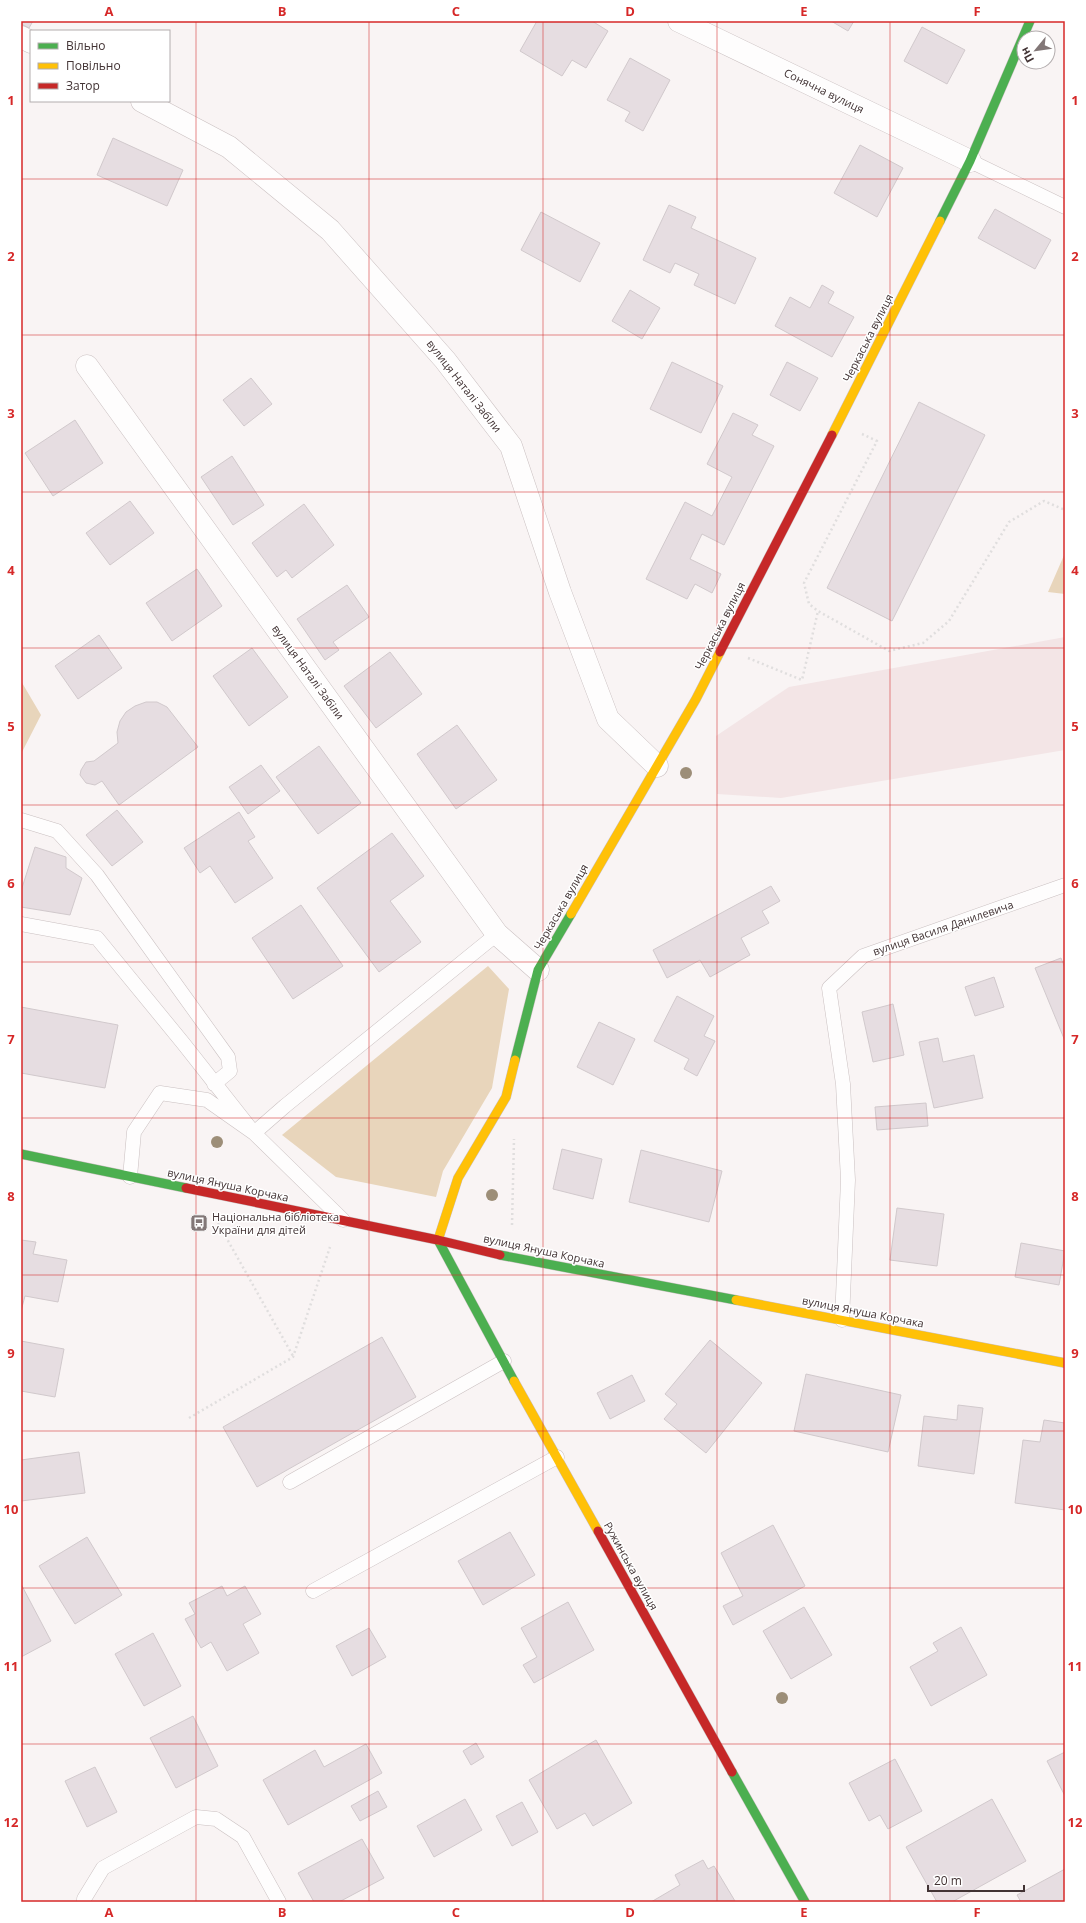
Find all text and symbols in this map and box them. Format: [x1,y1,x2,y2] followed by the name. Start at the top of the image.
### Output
[105,2,114,20] text: A
[278,2,287,20] text: B
[452,2,460,20] text: C
[625,2,635,20] text: D
[800,2,808,20] text: E
[973,2,981,20] text: F
[30,30,170,102] legend
[1016,30,1056,70] north arrow
[66,37,106,54] text: Вільно
[1017,45,1037,65] text: Пн
[66,57,121,74] text: Повільно
[782,65,867,116] street label: Сонячна вулиця
[66,77,100,94] text: Затор
[7,91,15,109] text: 1
[1071,91,1079,109] text: 1
[7,247,15,265] text: 2
[1071,247,1079,265] text: 2
[839,291,896,384] street label: Черкаська вулиця
[424,336,505,435] street label: вулиця Наталі Забіли
[7,404,15,422] text: 3
[1071,404,1079,422] text: 3
[7,561,15,579] text: 4
[1071,561,1079,579] text: 4
[691,579,748,672] street label: Черкаська вулиця
[269,621,348,722] street label: вулиця Наталі Забіли
[7,717,15,735] text: 5
[1071,717,1079,735] text: 5
[530,861,591,952] street label: Черкаська вулиця
[7,874,15,892] text: 6
[1071,874,1079,892] text: 6
[871,896,1015,959] street label: вулиця Василя Данилевича
[7,1030,15,1048] text: 7
[1071,1030,1079,1048] text: 7
[166,1164,290,1205] street label: вулиця Януша Корчака
[7,1187,15,1205] text: 8
[1071,1187,1079,1205] text: 8
[212,1209,339,1237] place label: Національна бібліотека України для дітей
[189,1213,209,1233] bus stop icon: Національна бібліотека України для дітей
[482,1230,606,1271] street label: вулиця Януша Корчака
[801,1292,925,1331] street label: вулиця Януша Корчака
[7,1344,15,1362] text: 9
[1071,1344,1079,1362] text: 9
[4,1500,18,1518] text: 10
[1068,1500,1082,1518] text: 10
[601,1519,662,1613] street label: Ружинська вулиця
[4,1657,18,1675] text: 11
[1068,1657,1082,1675] text: 11
[4,1813,19,1831] text: 12
[1068,1813,1083,1831] text: 12
[928,1867,1024,1893] scale bar
[934,1872,962,1889] text: 20 m
[105,1903,114,1921] text: A
[278,1903,287,1921] text: B
[452,1903,460,1921] text: C
[625,1903,635,1921] text: D
[800,1903,808,1921] text: E
[973,1903,981,1921] text: F

